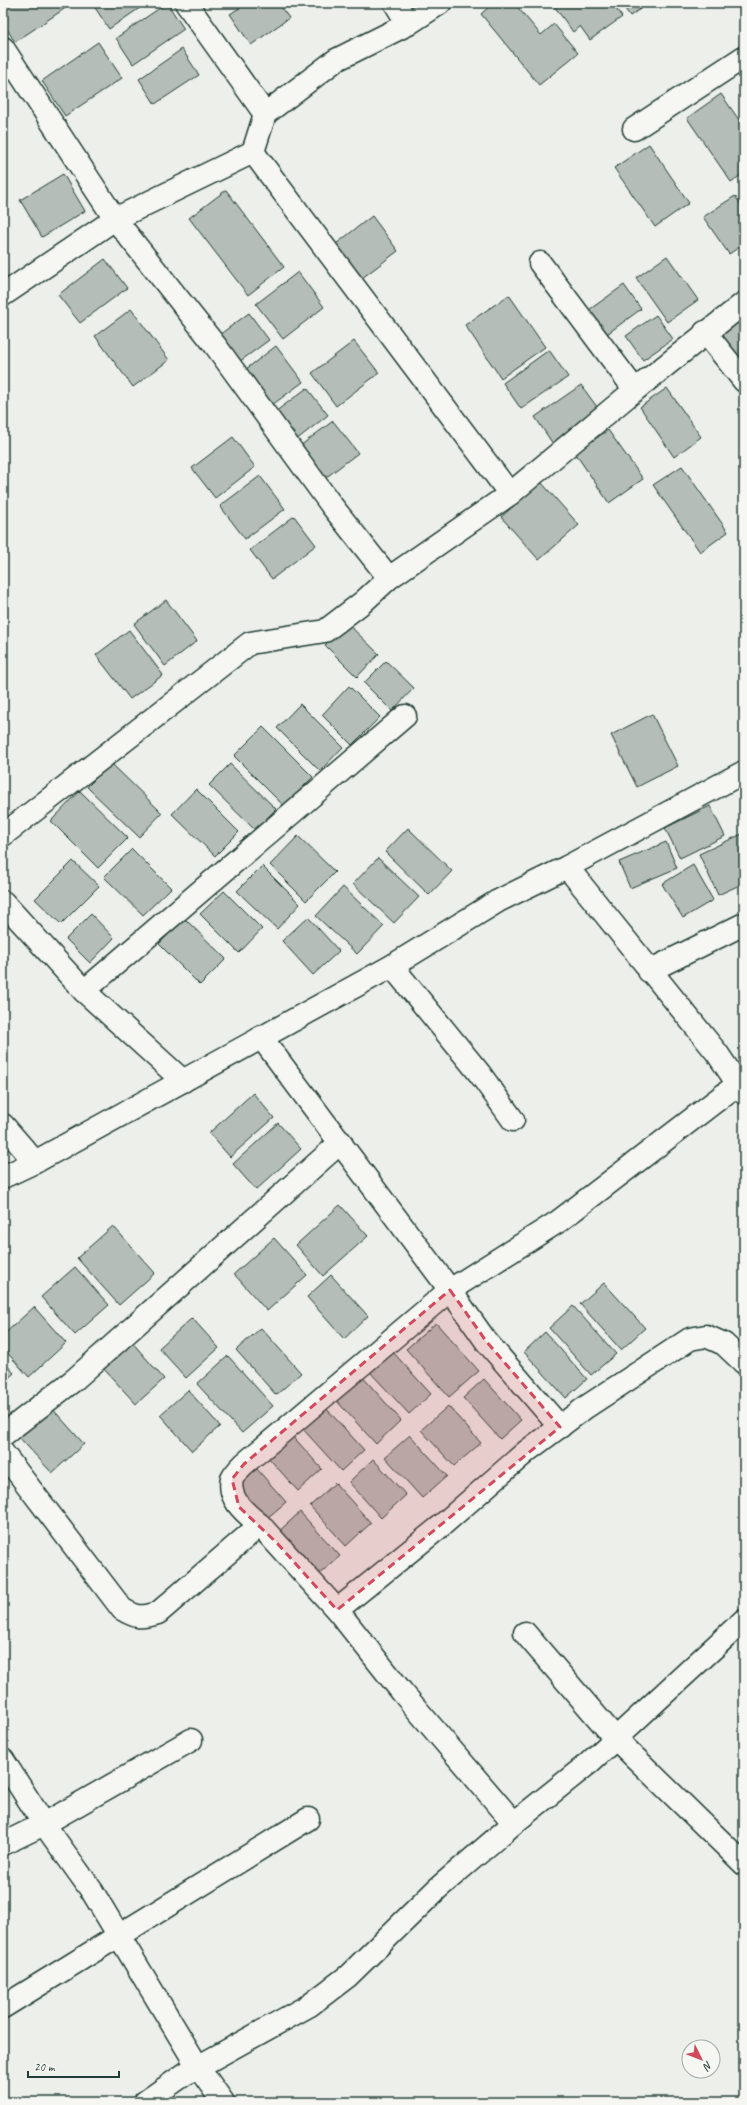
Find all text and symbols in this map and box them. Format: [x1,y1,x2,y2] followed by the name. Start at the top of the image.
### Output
[681,2039,721,2079] north arrow
[28,2053,119,2079] scale bar
[34,2059,56,2075] text: 20 m
[699,2059,716,2075] text: N

